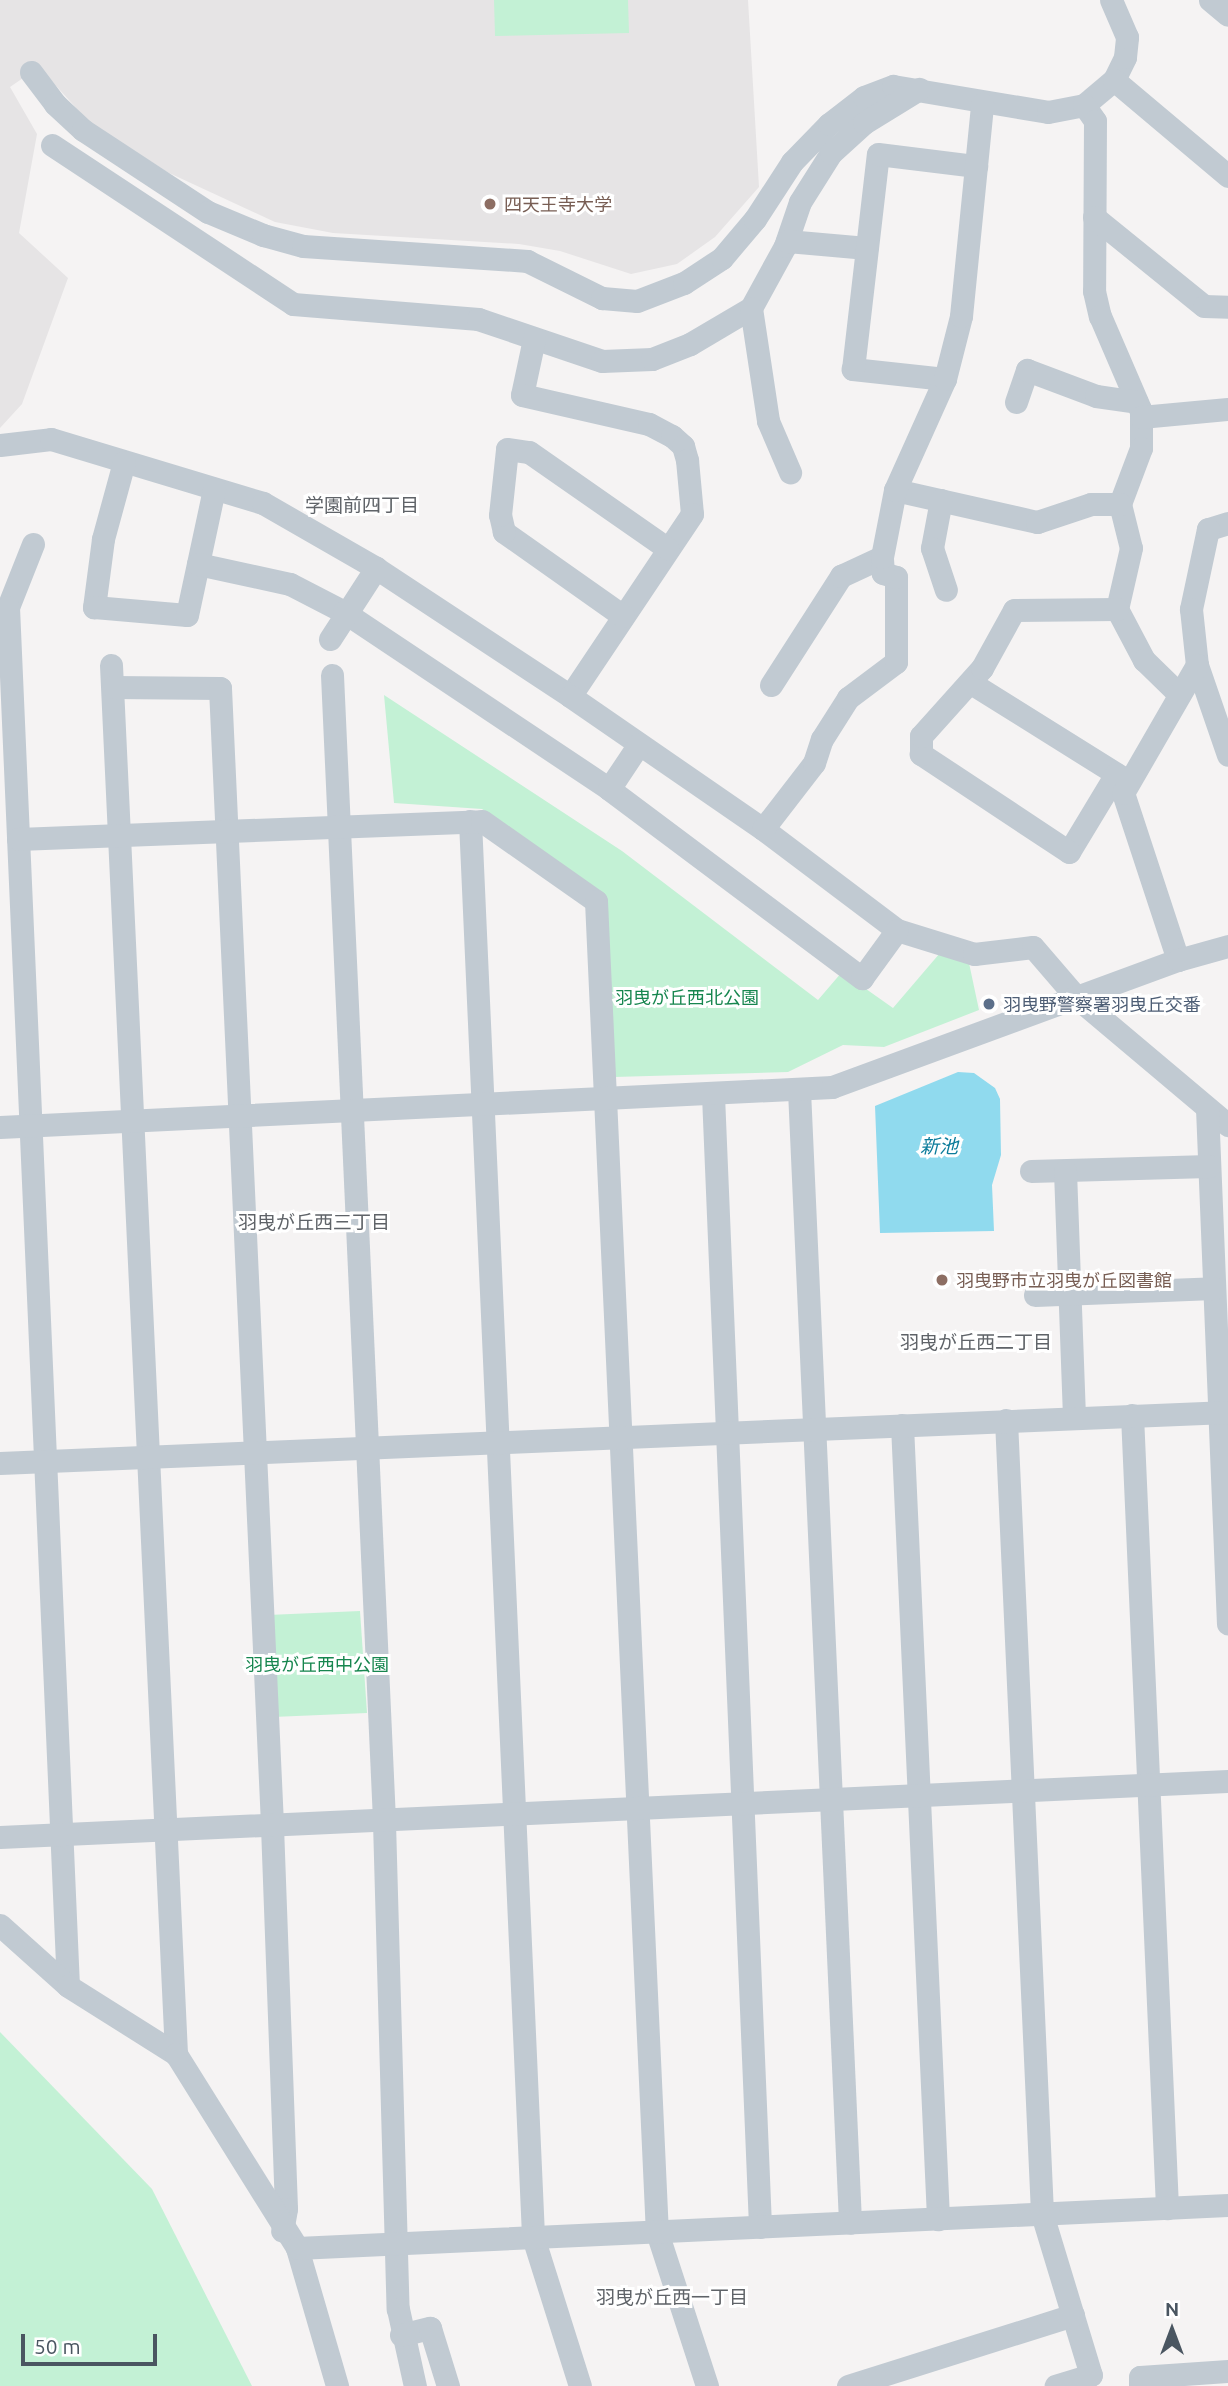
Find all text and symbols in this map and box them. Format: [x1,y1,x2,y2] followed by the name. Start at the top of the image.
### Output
[504,193,612,215] place label: 四天王寺大学
[482,196,498,212] marker: 四天王寺大学
[305,495,419,517] district label: 学園前四丁目
[615,986,759,1008] park label: 羽曳が丘西北公園
[1003,993,1201,1015] place label: 羽曳野警察署羽曳丘交番
[981,996,997,1012] marker: 羽曳野警察署羽曳丘交番
[920,1136,958,1158] water label: 新池
[238,1212,390,1234] district label: 羽曳が丘西三丁目
[956,1269,1172,1291] place label: 羽曳野市立羽曳が丘図書館
[934,1272,950,1288] marker: 羽曳野市立羽曳が丘図書館
[900,1332,1052,1354] district label: 羽曳が丘西二丁目
[245,1653,389,1675] park label: 羽曳が丘西中公園
[596,2287,748,2309] district label: 羽曳が丘西一丁目
[1137,2295,1207,2365] north arrow
[1165,2298,1179,2320] text: N
[24,2320,161,2364] scale bar
[34,2334,81,2358] text: 50 m

